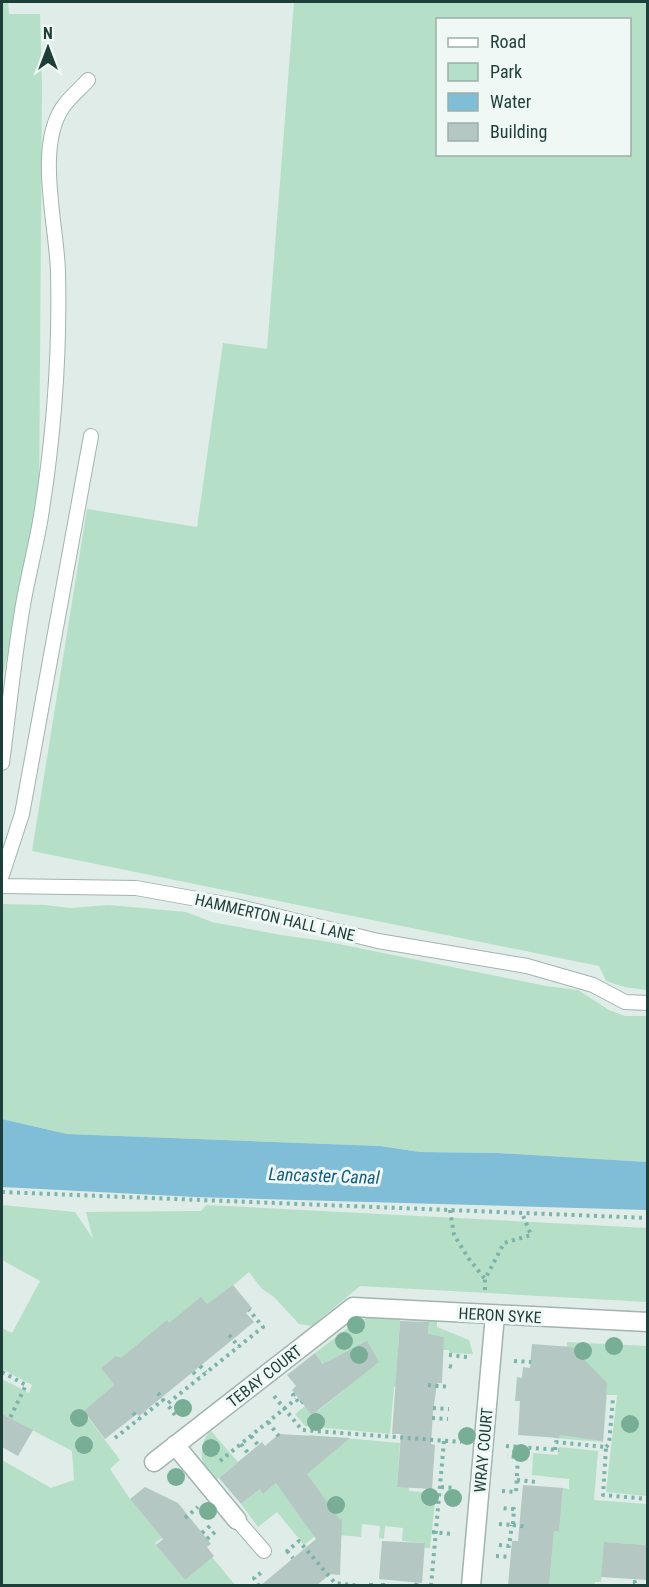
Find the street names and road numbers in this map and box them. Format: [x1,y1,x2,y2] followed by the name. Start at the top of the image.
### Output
[193,890,357,945] street label: HAMMERTON HALL LANE
[458,1304,542,1327] street label: HERON SYKE
[223,1341,305,1411] street label: TEBAY COURT
[470,1407,497,1493] street label: WRAY COURT

